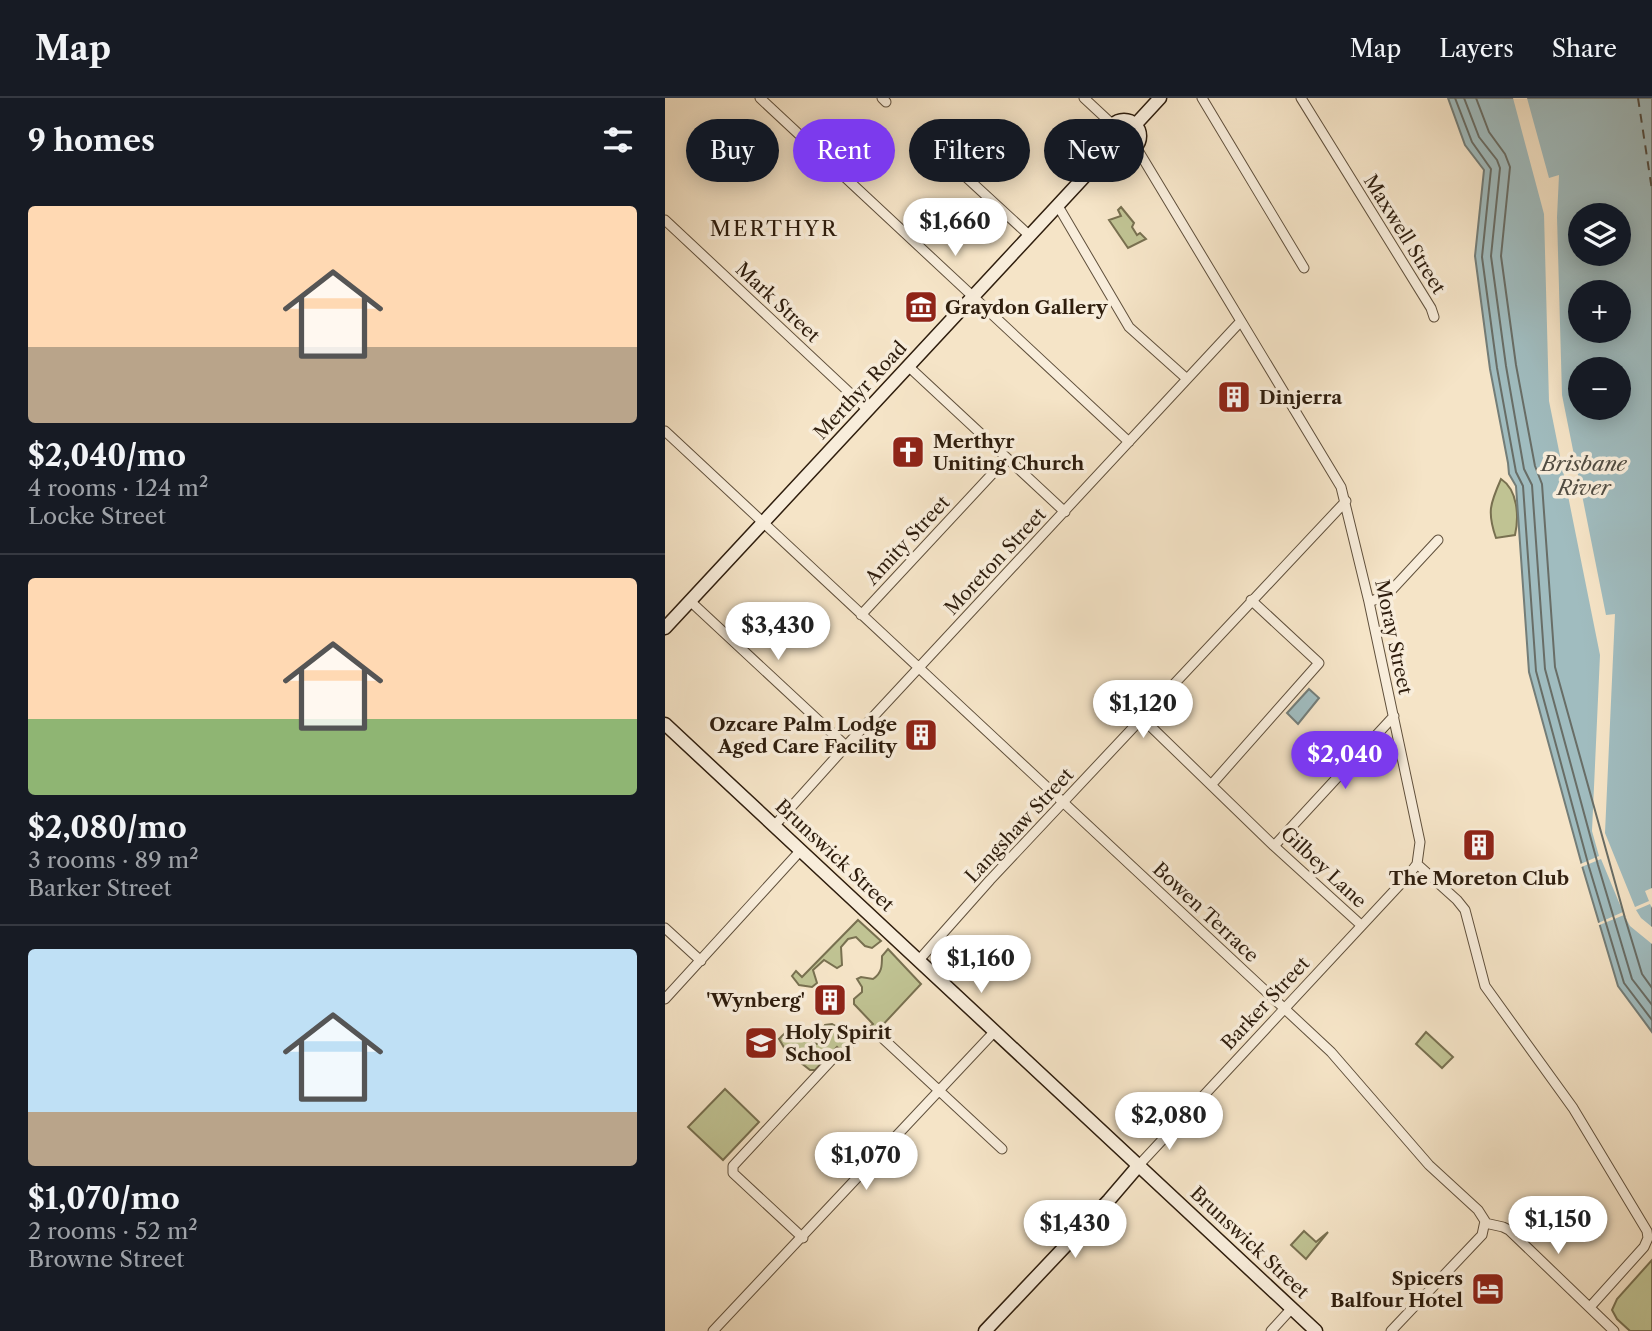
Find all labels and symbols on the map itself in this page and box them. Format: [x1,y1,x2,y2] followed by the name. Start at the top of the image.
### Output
[1359,170,1451,298] street label: Maxwell Street
[898,198,1012,258] pin: $1,660
[710,216,838,241] district label: MERTHYR
[731,258,825,347] street label: Mark Street
[902,288,940,326] museum icon: Graydon Gallery
[945,296,1109,319] place label: Graydon Gallery
[809,336,912,444] street label: Merthyr Road
[1215,378,1253,416] building icon: Dinjerra
[1259,386,1343,409] place label: Dinjerra
[933,430,1084,475] place label: Merthyr Uniting Church
[889,433,927,471] church icon: Merthyr Uniting Church
[1539,451,1628,500] water label: Brisbane River
[860,491,955,590] street label: Amity Street
[940,503,1051,620] street label: Moreton Street
[1370,578,1417,697] street label: Moray Street
[721,602,835,662] pin: $3,430
[1086,680,1200,740] pin: $1,120
[709,713,898,758] place label: Ozcare Palm Lodge Aged Care Facility
[902,716,940,754] building icon: Ozcare Palm Lodge Aged Care Facility
[1288,732,1402,791] pin: $2,040
[960,763,1078,887] street label: Langshaw Street
[771,794,899,916] street label: Brunswick Street
[1276,822,1371,913] street label: Gilbey Lane
[1460,826,1498,864] building icon: The Moreton Club
[1148,857,1263,967] street label: Bowen Terrace
[1389,867,1569,890] place label: The Moreton Club
[924,936,1038,995] pin: $1,160
[1216,952,1314,1055] street label: Barker Street
[811,981,849,1019] building icon: 'Wynberg'
[706,989,805,1012] place label: 'Wynberg'
[785,1021,892,1066] place label: Holy Spirit School
[742,1024,780,1062] school or university icon: Holy Spirit School
[1112,1093,1226,1152] pin: $2,080
[809,1132,923,1192] pin: $1,070
[1186,1181,1314,1303] street label: Brunswick Street
[1501,1196,1615,1256] pin: $1,150
[1018,1200,1132,1260] pin: $1,430
[1330,1267,1463,1312] place label: Spicers Balfour Hotel
[1469,1270,1507,1308] hotel icon: Spicers Balfour Hotel

